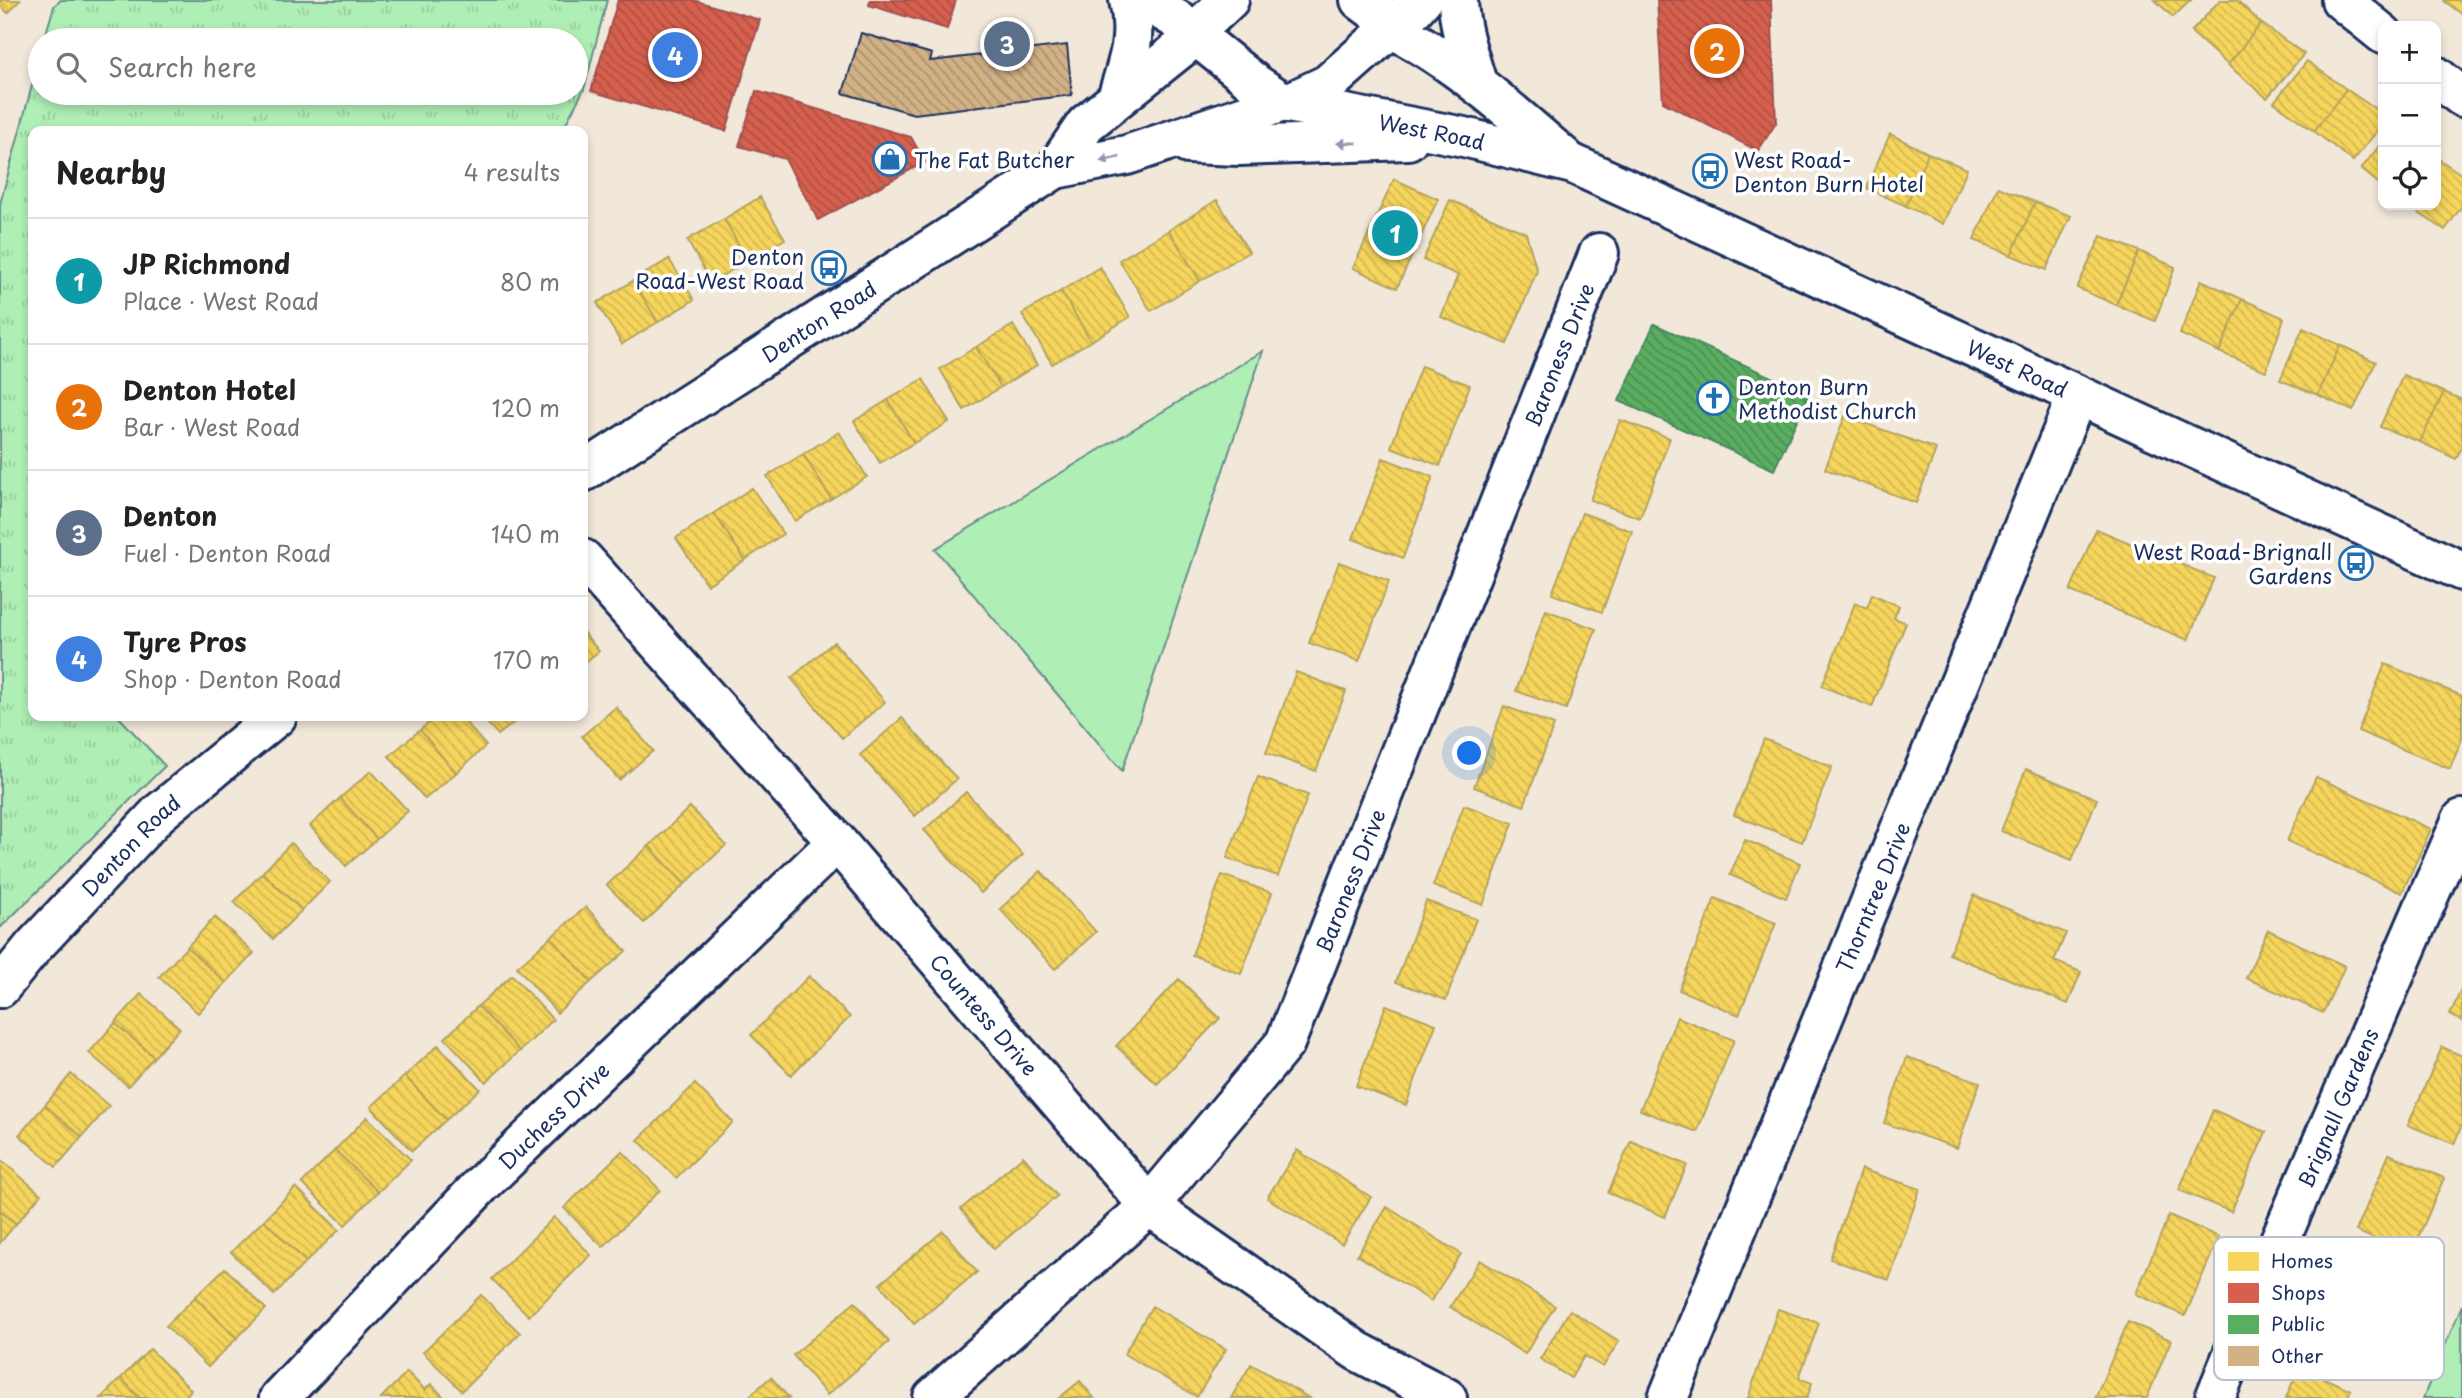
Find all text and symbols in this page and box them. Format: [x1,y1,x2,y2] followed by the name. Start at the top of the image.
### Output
[984,18,1030,70] pin: 3
[2378,21,2441,210] map controls
[2378,21,2441,84] button: +
[1694,25,1740,77] pin: 2
[28,28,588,105] search box
[652,29,698,81] pin: 4
[108,47,257,86] text: Search here
[52,48,90,86] icon: search
[2378,84,2441,147] button: −
[1376,105,1488,158] street label: West Road
[1336,138,1358,149] one-way arrow
[871,140,909,178] shop icon: The Fat Butcher
[914,143,1075,175] place label: The Fat Butcher
[1734,143,1924,199] place label: West Road- Denton Burn Hotel
[2378,147,2441,210] button: locate
[56,149,166,194] text: Nearby
[1691,152,1729,190] bus stop icon: West Road- Denton Burn Hotel
[1099,153,1121,164] one-way arrow
[464,154,560,189] text: 4 results
[1372,207,1418,259] pin: 1
[636,240,804,296] place label: Denton Road-West Road
[123,244,290,283] text: JP Richmond
[810,249,848,287] bus stop icon: Denton Road-West Road
[74,264,85,299] text: 1
[500,264,560,299] text: 80 m
[755,272,882,370] street label: Denton Road
[1516,278,1602,431] street label: Baroness Drive
[123,283,319,318] text: Place · West Road
[1962,331,2073,405] street label: West Road
[123,370,296,409] text: Denton Hotel
[1738,370,1917,426] place label: Denton Burn Methodist Church
[1695,379,1733,417] church icon: Denton Burn Methodist Church
[71,390,87,425] text: 2
[492,390,560,425] text: 120 m
[123,409,300,444] text: Bar · West Road
[123,496,217,535] text: Denton
[71,516,87,551] text: 3
[491,516,560,551] text: 140 m
[123,535,331,570] text: Fuel · Denton Road
[2133,535,2332,591] place label: West Road-Brignall Gardens
[2337,544,2375,582] bus stop icon: West Road-Brignall Gardens
[123,622,247,661] text: Tyre Pros
[71,642,87,677] text: 4
[493,642,560,677] text: 170 m
[123,661,342,696] text: Shop · Denton Road
[1452,736,1486,770] your location
[73,786,187,903] street label: Denton Road
[1306,804,1393,957] street label: Baroness Drive
[1827,817,1918,977] street label: Thorntree Drive
[923,946,1046,1082] street label: Countess Drive
[2289,1023,2386,1192] street label: Brignall Gardens
[491,1054,616,1177] street label: Duchess Drive
[2214,1237,2444,1380] legend
[2271,1246,2333,1274] text: Homes
[2271,1278,2325,1306] text: Shops
[2271,1309,2325,1337] text: Public
[2271,1341,2323,1369] text: Other

